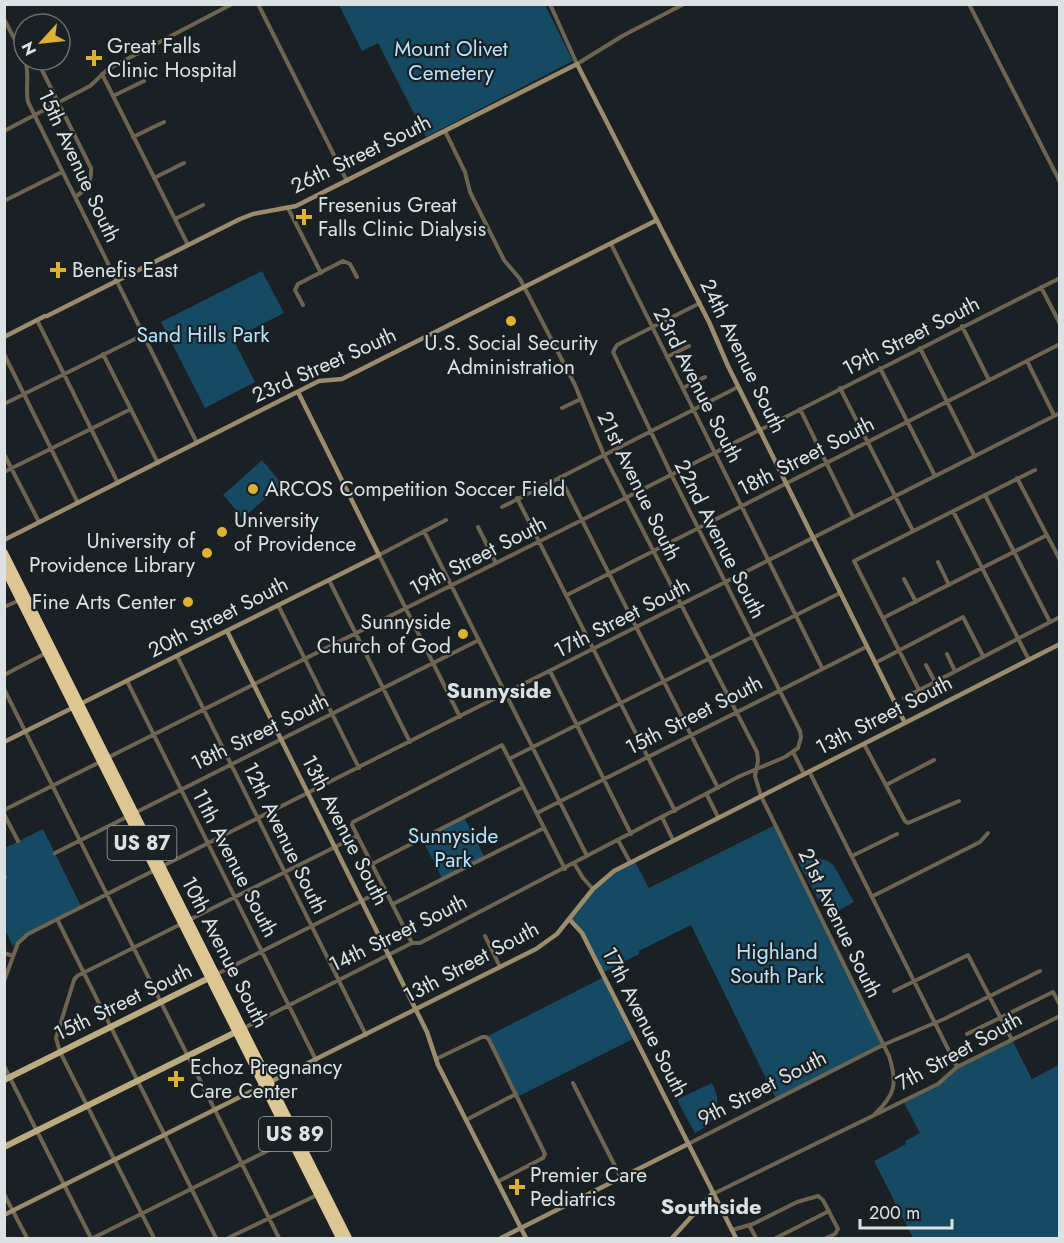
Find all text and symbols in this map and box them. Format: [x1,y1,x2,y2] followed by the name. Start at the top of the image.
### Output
[12,12,72,72] north arrow
[107,31,237,85] place label: Great Falls Clinic Hospital
[394,34,508,88] park label: Mount Olivet Cemetery
[16,38,42,59] text: N
[85,49,103,67] marker: Great Falls Clinic Hospital
[30,85,128,247] street label: 15th Avenue South
[286,107,436,201] street label: 26th Street South
[318,190,486,244] place label: Fresenius Great Falls Clinic Dialysis
[295,208,313,226] marker: Fresenius Great Falls Clinic Dialysis
[72,255,178,285] place label: Benefis East
[49,261,67,279] marker: Benefis East
[693,274,793,438] street label: 24th Avenue South
[837,288,985,384] street label: 19th Street South
[646,302,750,468] street label: 23rd Avenue South
[504,314,518,328] marker: U.S. Social Security Administration
[136,320,270,350] park label: Sand Hills Park
[247,320,401,410] street label: 23rd Street South
[424,328,599,382] place label: U.S. Social Security Administration
[590,406,688,566] street label: 21st Avenue South
[732,409,880,503] street label: 18th Street South
[667,454,773,624] street label: 22nd Avenue South
[265,474,565,504] place label: ARCOS Competition Soccer Field
[246,482,260,496] marker: ARCOS Competition Soccer Field
[234,505,356,559] place label: University of Providence
[404,508,552,604] street label: 19th Street South
[215,525,229,539] marker: University of Providence
[29,526,196,580] place label: University of Providence Library
[200,546,214,560] marker: University of Providence Library
[143,569,293,665] street label: 20th Street South
[549,571,695,665] street label: 17th Street South
[32,587,177,617] place label: Fine Arts Center
[181,595,195,609] marker: Fine Arts Center
[317,607,451,661] place label: Sunnyside Church of God
[456,627,470,641] marker: Sunnyside Church of God
[620,668,768,762] street label: 15th Street South
[810,668,958,762] street label: 13th Street South
[446,674,552,706] district label: Sunnyside
[186,686,334,778] street label: 18th Street South
[294,750,396,910] street label: 13th Avenue South
[235,757,335,919] street label: 12th Avenue South
[185,784,285,942] street label: 11th Avenue South
[408,821,498,875] park label: Sunnyside Park
[108,826,176,860] road number: US 87
[791,843,889,1003] street label: 21st Avenue South
[174,871,276,1033] street label: 10th Avenue South
[324,887,472,979] street label: 14th Street South
[398,914,544,1010] street label: 13th Street South
[730,937,825,991] park label: Highland South Park
[594,942,696,1102] street label: 17th Avenue South
[49,956,197,1048] street label: 15th Street South
[891,1004,1027,1098] street label: 7th Street South
[692,1043,832,1133] street label: 9th Street South
[190,1052,343,1106] place label: Echoz Pregnancy Care Center
[167,1070,185,1088] marker: Echoz Pregnancy Care Center
[259,1117,331,1151] road number: US 89
[530,1160,647,1214] place label: Premier Care Pediatrics
[508,1178,526,1196] marker: Premier Care Pediatrics
[660,1190,762,1222] district label: Southside
[860,1192,952,1230] scale bar
[869,1200,920,1226] text: 200 m

